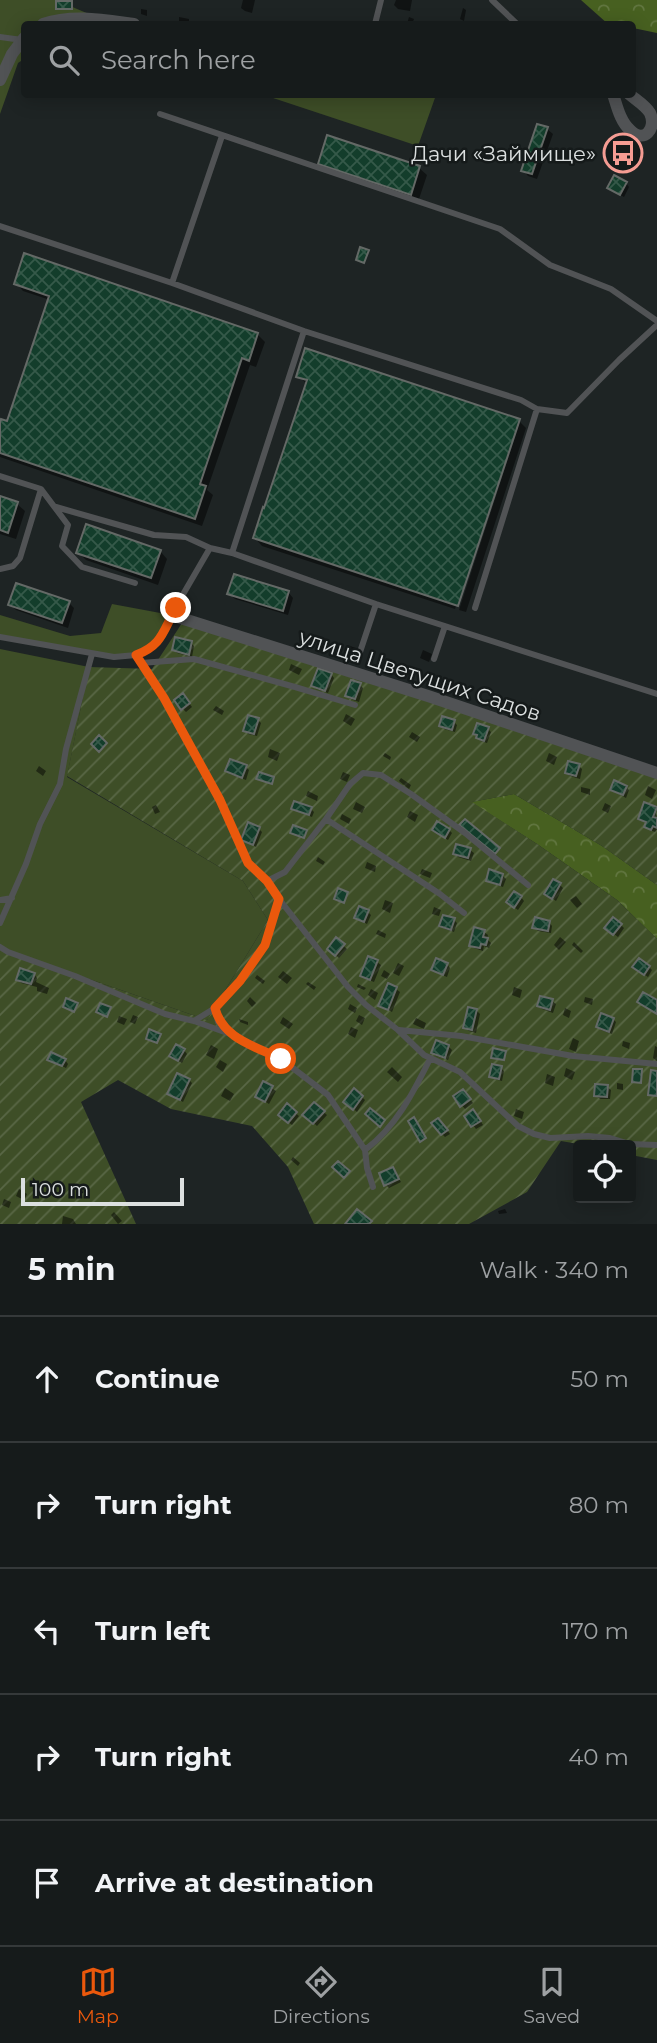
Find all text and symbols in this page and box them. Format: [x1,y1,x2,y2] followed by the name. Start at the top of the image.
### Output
[21,21,636,98] search box
[45,41,83,79] icon: search
[101,44,256,76] text: Search here
[602,132,644,174] bus stop icon: Дачи «Займище»
[411,141,596,166] place label: Дачи «Займище»
[160,592,191,623] route end
[295,624,544,726] street label: улица Цветущих Садов
[265,1043,296,1074] route start
[573,1140,636,1203] map controls
[573,1140,636,1203] button: locate
[21,1175,184,1207] scale bar
[32,1178,89,1201] text: 100 m
[28,1251,116,1288] text: 5 min
[480,1256,629,1284] text: Walk · 340 m
[28,1360,66,1398] icon: ahead
[95,1363,220,1395] text: Continue
[570,1365,629,1393] text: 50 m
[28,1486,66,1524] icon: right
[95,1489,231,1521] text: Turn right
[569,1491,629,1519] text: 80 m
[28,1612,66,1650] icon: left
[95,1615,211,1647] text: Turn left
[562,1617,629,1645] text: 170 m
[28,1738,66,1776] icon: right
[95,1741,231,1773] text: Turn right
[568,1743,629,1771] text: 40 m
[28,1864,66,1902] icon: arrive
[95,1867,374,1899] text: Arrive at destination
[77,1963,119,2028] tab: Map
[272,1963,370,2028] tab: Directions
[523,1963,580,2028] tab: Saved

